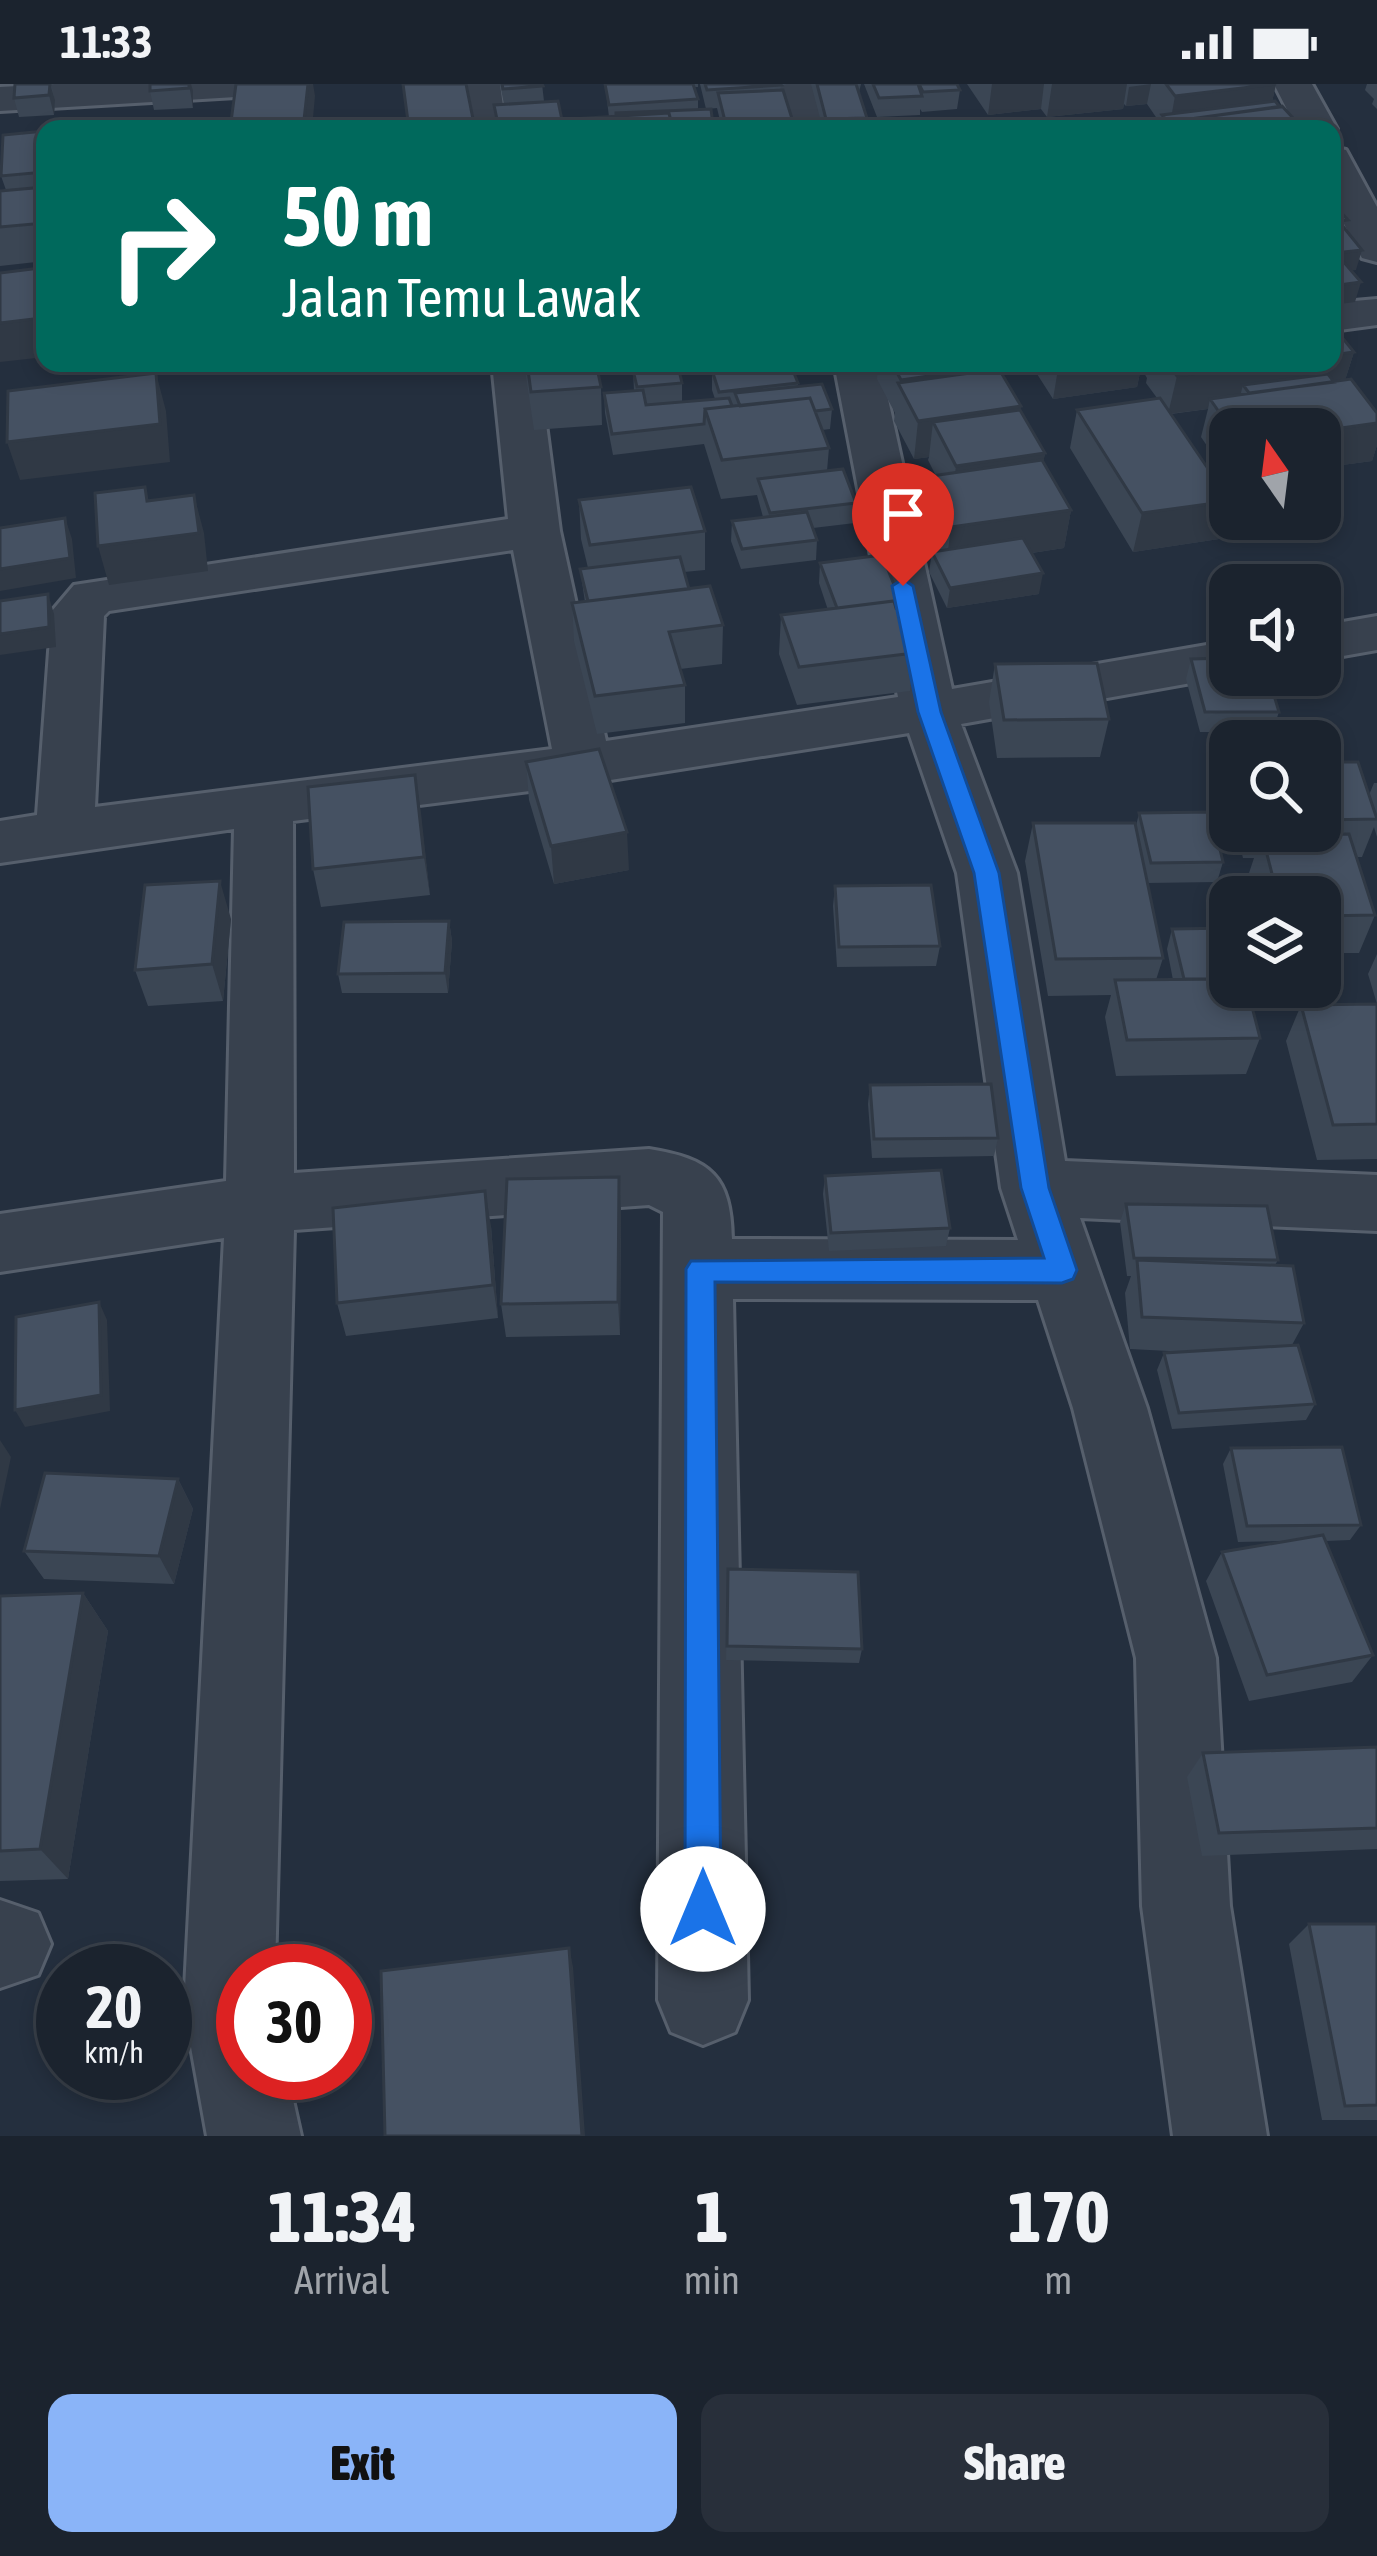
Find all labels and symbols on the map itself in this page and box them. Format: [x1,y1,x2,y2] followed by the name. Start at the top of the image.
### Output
[1209,408,1341,540] north arrow
[852,463,954,586] pin
[640,1846,766,1972] position arrow
[216,1944,372,2100] speed limit sign: 30

